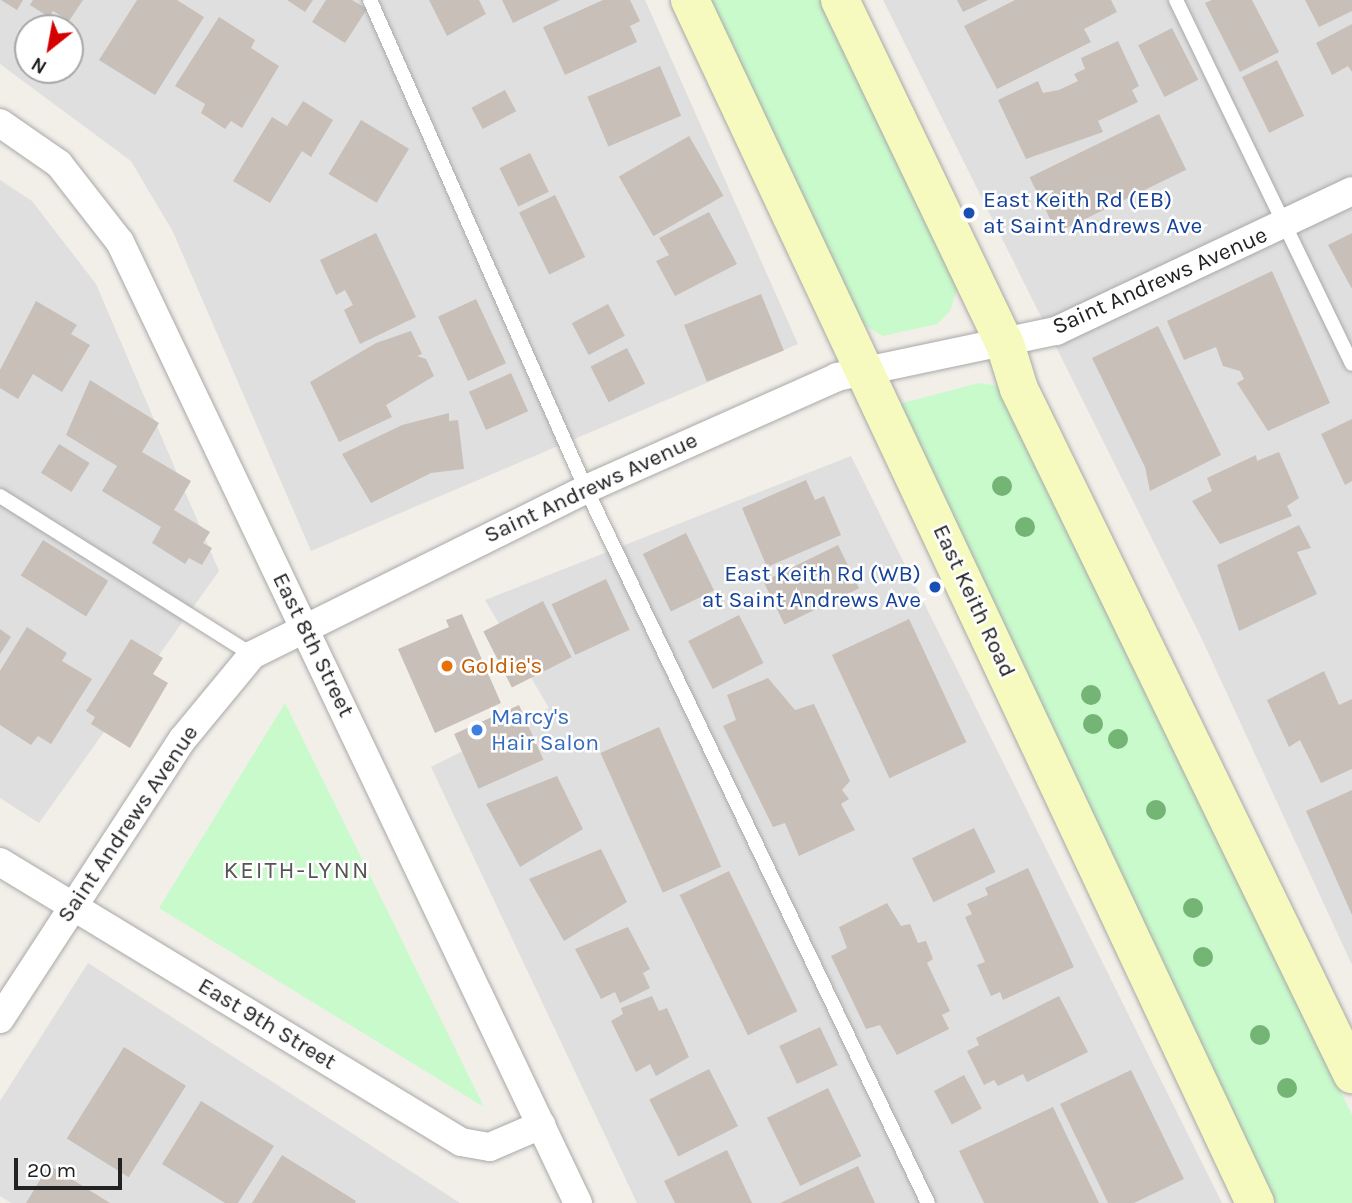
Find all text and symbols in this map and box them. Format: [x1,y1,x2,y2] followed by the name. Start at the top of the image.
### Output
[14,14,84,84] north arrow
[28,52,51,78] text: N
[983,186,1202,240] place label: East Keith Rd (EB) at Saint Andrews Ave
[961,205,977,221] marker: East Keith Rd (EB) at Saint Andrews Ave
[1048,221,1272,341] street label: Saint Andrews Avenue
[480,426,702,550] street label: Saint Andrews Avenue
[927,520,1021,682] street label: East Keith Road
[702,560,921,614] place label: East Keith Rd (WB) at Saint Andrews Ave
[266,568,360,722] street label: East 8th Street
[927,579,943,595] marker: East Keith Rd (WB) at Saint Andrews Ave
[461,652,542,680] place label: Goldie's
[439,658,455,674] marker: Goldie's
[491,703,599,757] place label: Marcy's Hair Salon
[52,720,204,928] street label: Saint Andrews Avenue
[469,722,485,738] marker: Marcy's Hair Salon
[225,857,369,885] district label: KEITH-LYNN
[193,972,341,1076] street label: East 9th Street
[18,1144,126,1188] scale bar
[27,1158,76,1182] text: 20 m

